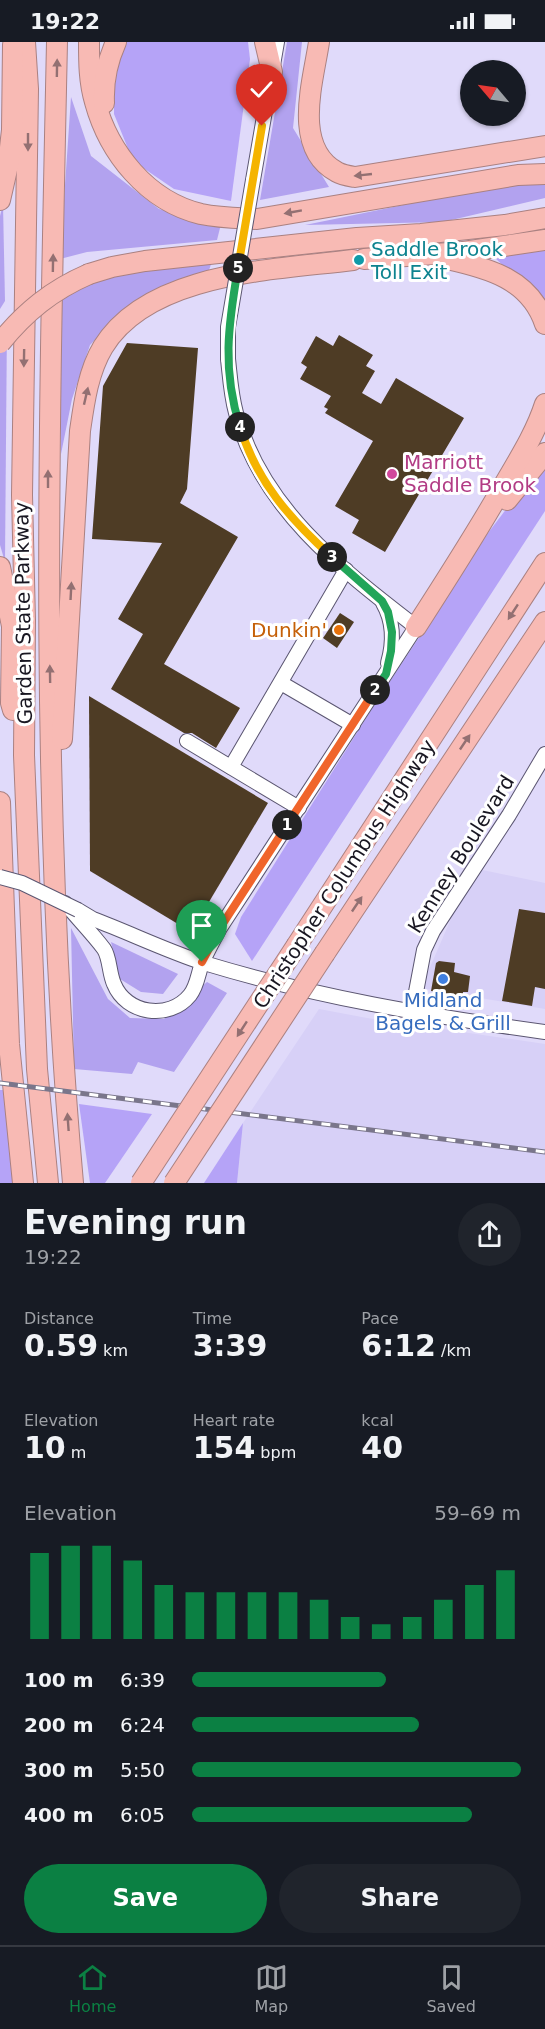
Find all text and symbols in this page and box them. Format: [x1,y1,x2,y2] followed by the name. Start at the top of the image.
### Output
[30,9,100,34] text: 19:22
[52,59,61,78] one-way arrow
[460,60,526,126] north arrow
[460,60,526,126] map controls
[236,64,287,126] pin
[245,73,278,106] icon: check
[23,133,33,152] one-way arrow
[353,171,372,180] one-way arrow
[284,208,303,217] one-way arrow
[370,237,504,284] place label: Saddle Brook Toll Exit
[223,253,253,283] pin: 5
[352,253,366,267] marker: Saddle Brook Toll Exit
[48,254,57,273] one-way arrow
[232,258,244,277] text: 5
[19,349,29,368] one-way arrow
[81,387,91,406] one-way arrow
[225,412,255,442] pin: 4
[234,417,246,436] text: 4
[404,450,537,497] place label: Marriott Saddle Brook
[385,467,399,481] marker: Marriott Saddle Brook
[43,470,53,489] one-way arrow
[9,501,37,725] street label: Garden State Parkway
[317,542,347,572] pin: 3
[326,547,338,566] text: 3
[66,581,76,600] one-way arrow
[507,604,519,620] one-way arrow
[251,618,327,642] place label: Dunkin'
[332,623,346,637] marker: Dunkin'
[45,665,55,684] one-way arrow
[360,675,390,705] pin: 2
[369,680,381,699] text: 2
[460,734,471,750] one-way arrow
[248,735,440,1013] street label: Christopher Columbus Highway
[403,771,519,937] street label: Kenney Boulevard
[272,810,302,840] pin: 1
[281,815,293,834] text: 1
[351,897,363,913] one-way arrow
[176,900,227,962] pin
[185,909,218,942] icon: arrive
[436,972,450,986] marker: Midland Bagels & Grill
[375,988,511,1035] place label: Midland Bagels & Grill
[236,1021,248,1037] one-way arrow
[63,1112,73,1131] one-way arrow
[24,1203,247,1242] text: Evening run
[458,1203,521,1266] button: share
[24,1245,82,1269] text: 19:22
[24,1309,94,1328] text: Distance
[193,1309,232,1328] text: Time
[361,1309,399,1328] text: Pace
[24,1328,98,1363] text: 0.59
[193,1328,267,1363] text: 3:39
[361,1328,436,1363] text: 6:12
[98,1341,128,1360] text: km
[436,1341,471,1360] text: /km
[24,1411,98,1430] text: Elevation
[193,1411,275,1430] text: Heart rate
[361,1411,394,1430] text: kcal
[24,1430,66,1465] text: 10
[193,1430,255,1465] text: 154
[361,1430,403,1465] text: 40
[66,1443,86,1462] text: m
[255,1443,296,1462] text: bpm
[24,1501,117,1525] text: Elevation
[434,1501,521,1525] text: 59–69 m
[24,1668,94,1692] text: 100 m
[120,1668,165,1692] text: 6:39
[24,1713,94,1737] text: 200 m
[120,1713,165,1737] text: 6:24
[24,1758,94,1782] text: 300 m
[120,1758,165,1782] text: 5:50
[24,1803,94,1827] text: 400 m
[120,1803,165,1827] text: 6:05
[24,1864,267,1933] button: Save
[279,1864,521,1933] button: Share
[69,1961,116,2016] tab: Home
[255,1961,288,2016] tab: Map
[426,1961,476,2016] tab: Saved

